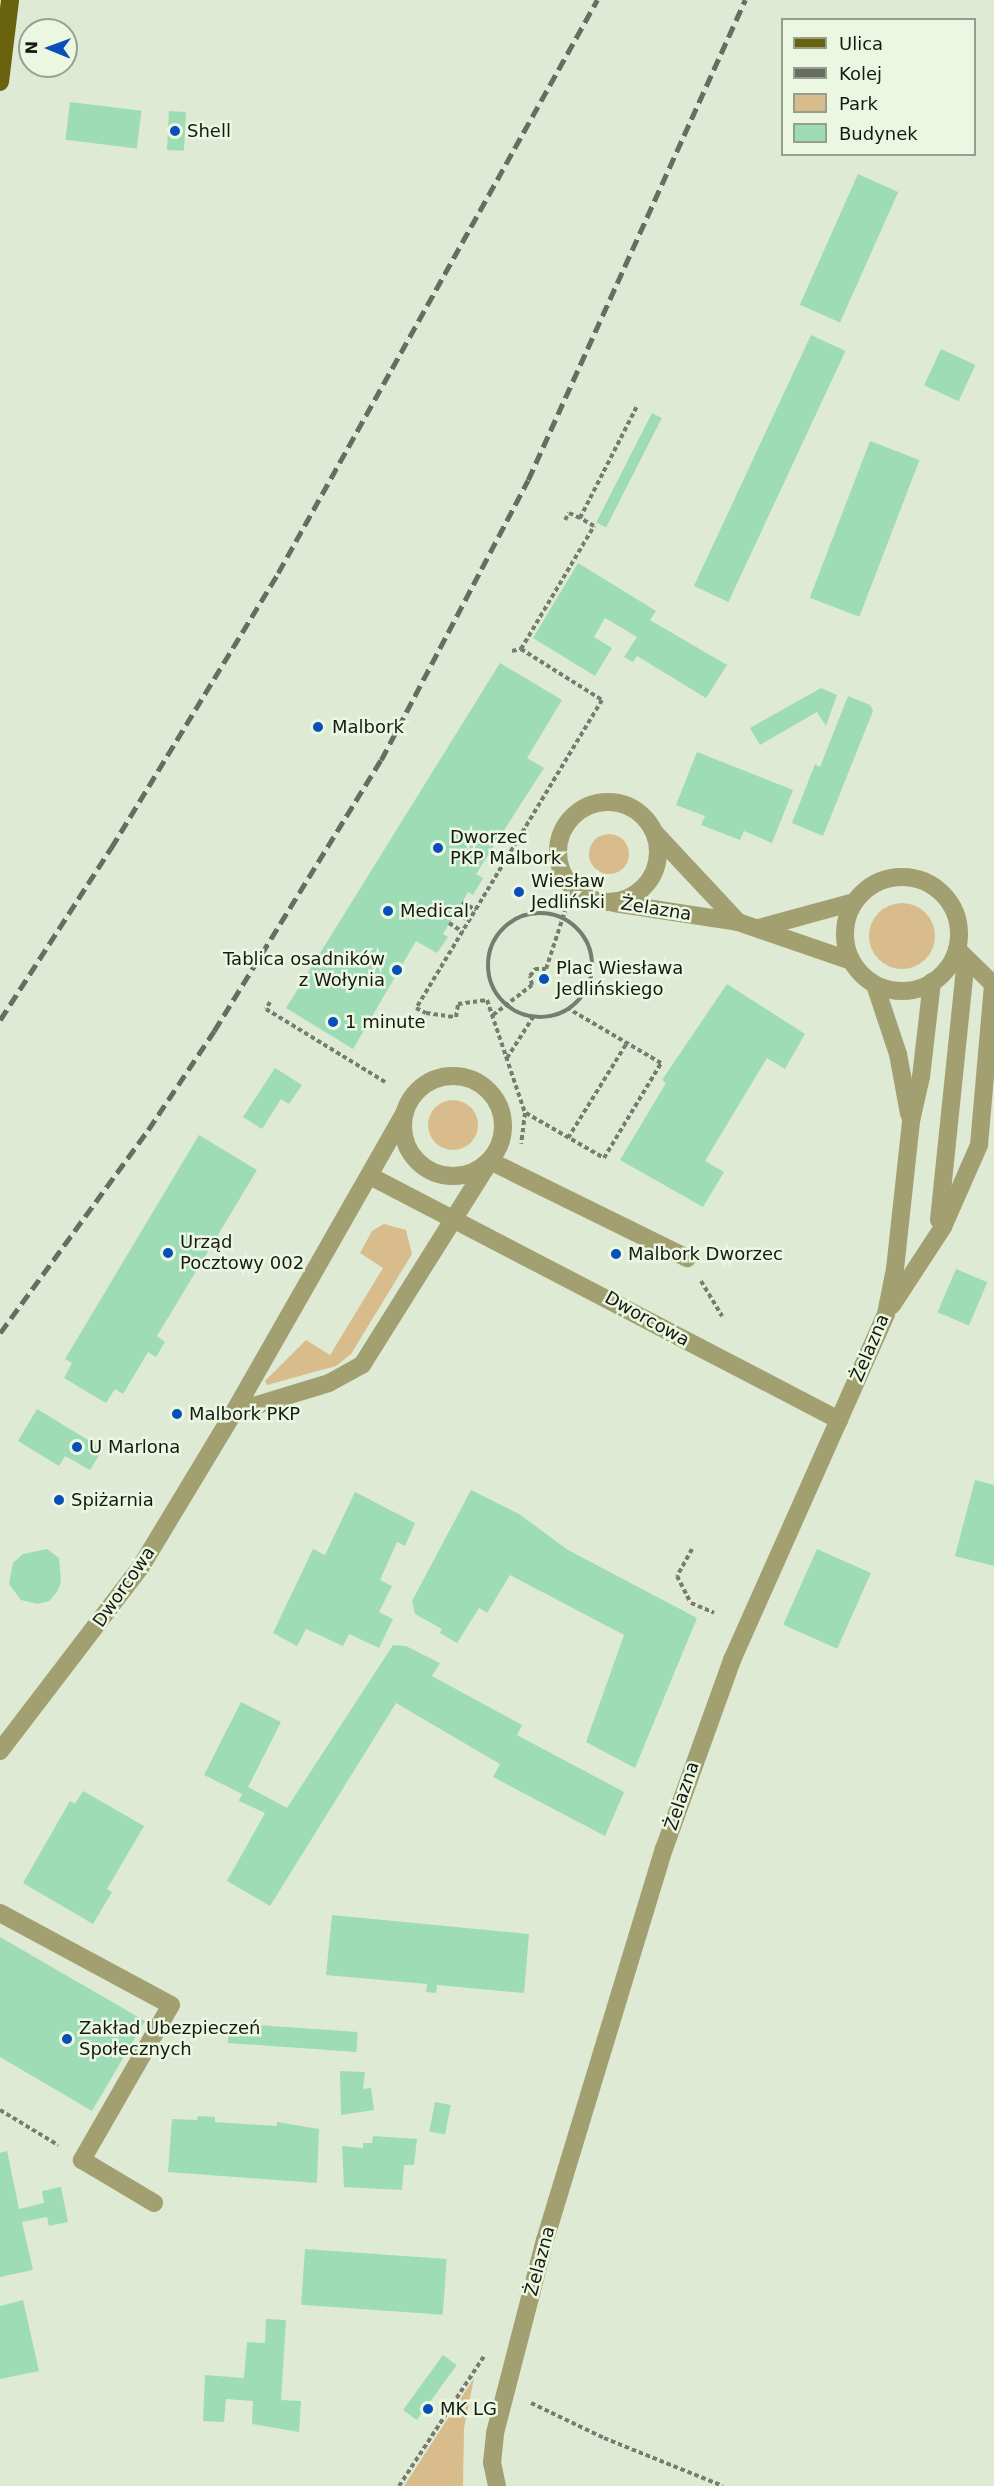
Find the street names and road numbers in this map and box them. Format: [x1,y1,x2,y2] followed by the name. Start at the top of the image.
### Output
[619,893,693,925] street label: Żelazna
[601,1287,693,1351] street label: Dworcowa
[846,1311,894,1385] street label: Żelazna
[88,1543,160,1631] street label: Dworcowa
[660,1759,704,1833] street label: Żelazna
[520,2224,560,2298] street label: Żelazna

